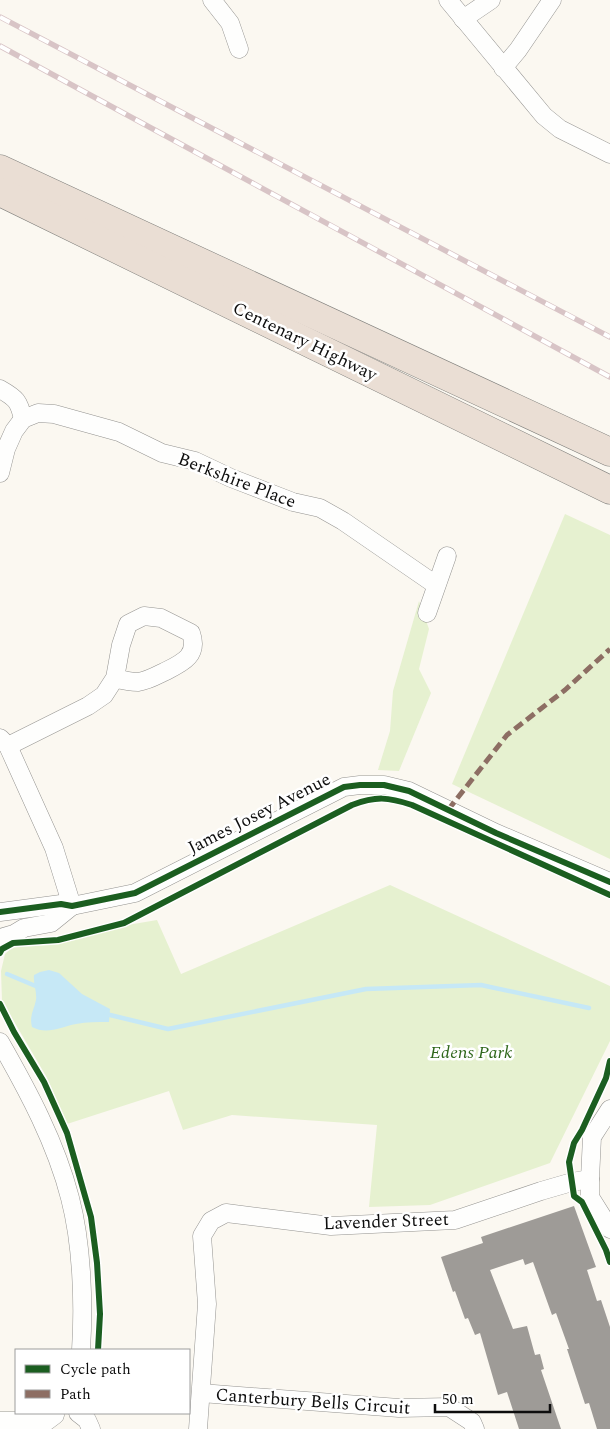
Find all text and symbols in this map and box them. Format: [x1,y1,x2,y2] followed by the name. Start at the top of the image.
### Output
[228,295,383,389] street label: Centenary Highway
[174,446,300,515] street label: Berkshire Place
[183,766,335,861] street label: James Josey Avenue
[430,1039,513,1066] park label: Edens Park
[323,1206,449,1237] street label: Lavender Street
[15,1349,190,1414] legend
[60,1358,131,1381] text: Cycle path
[215,1381,411,1422] street label: Canterbury Bells Circuit
[435,1382,550,1414] scale bar
[60,1383,91,1406] text: Path
[442,1388,474,1411] text: 50 m

